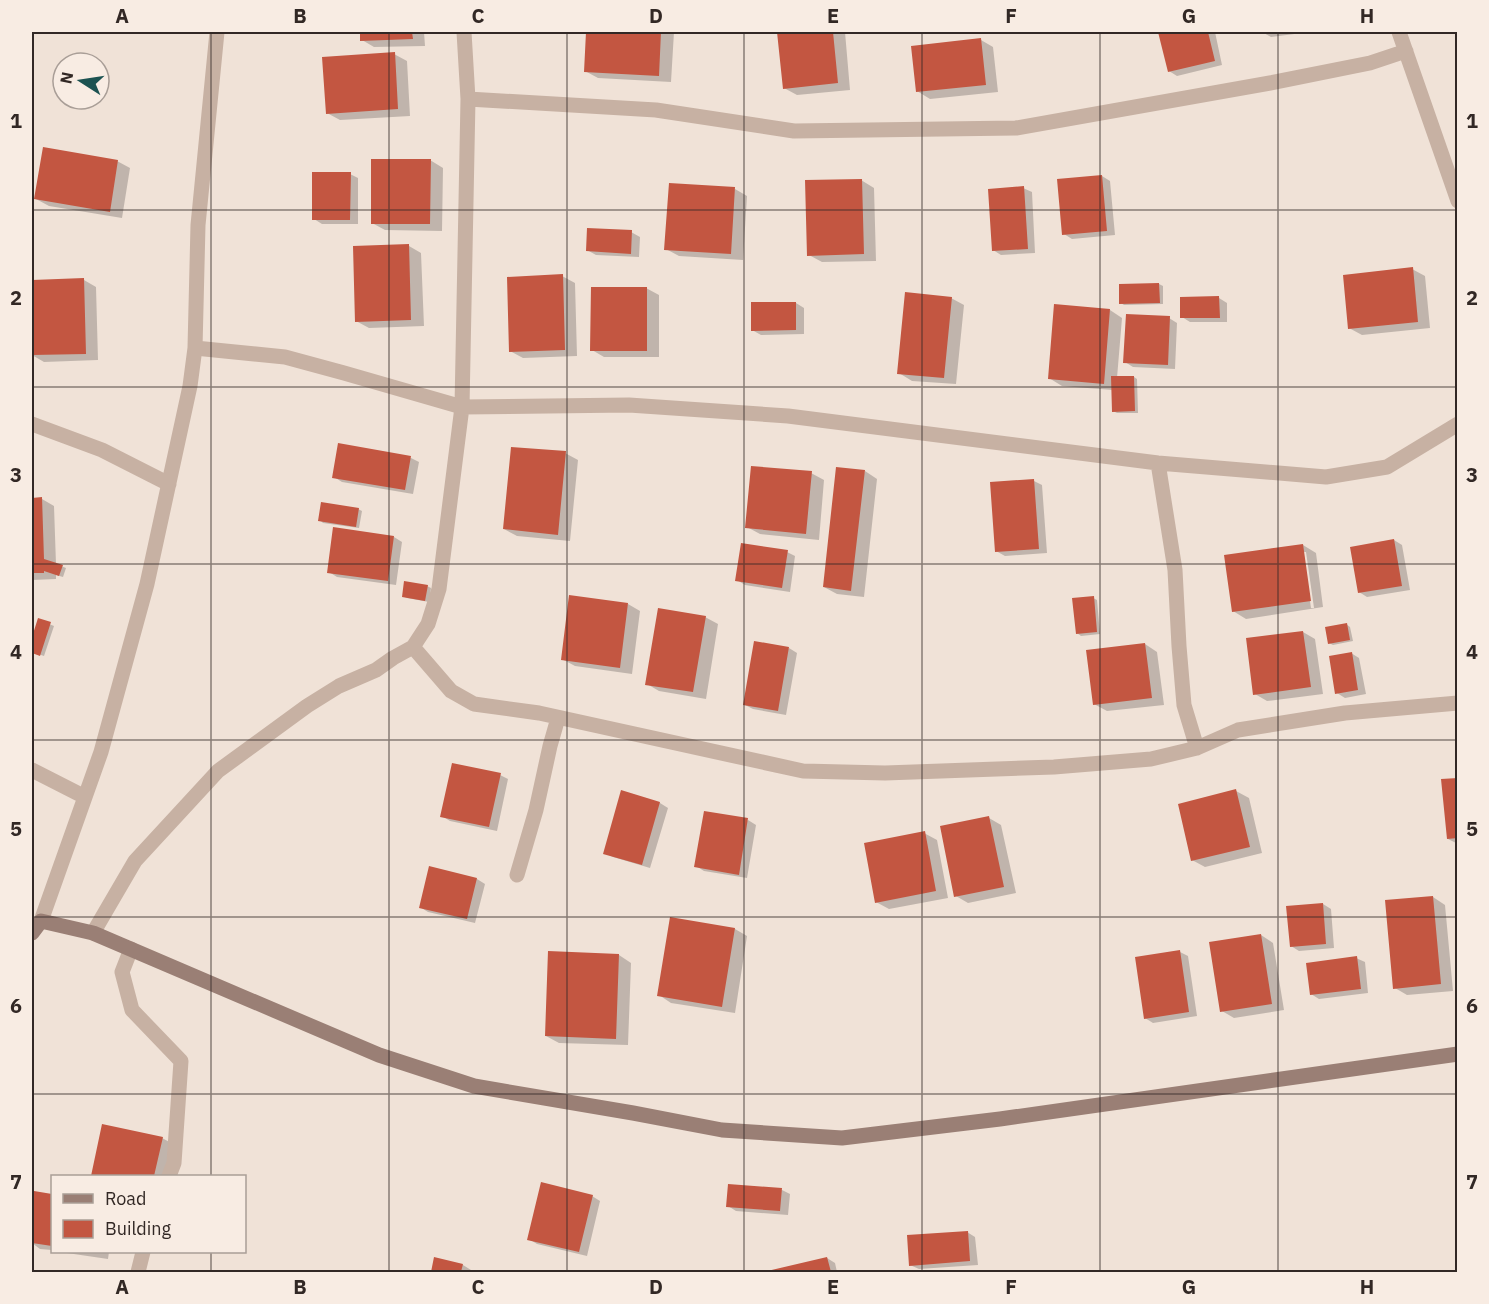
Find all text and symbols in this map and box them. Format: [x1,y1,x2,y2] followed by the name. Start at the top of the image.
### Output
[115,2,129,29] text: A
[293,2,307,29] text: B
[471,2,485,29] text: C
[649,2,663,29] text: D
[827,2,839,29] text: E
[1005,2,1017,29] text: F
[1182,2,1196,29] text: G
[1360,2,1374,29] text: H
[51,51,111,111] north arrow
[55,70,77,86] text: N
[10,107,22,134] text: 1
[1466,107,1478,134] text: 1
[10,284,22,311] text: 2
[1466,284,1478,311] text: 2
[10,461,22,488] text: 3
[1466,461,1478,488] text: 3
[10,638,22,665] text: 4
[1466,638,1478,665] text: 4
[10,815,22,842] text: 5
[1466,815,1478,842] text: 5
[10,992,22,1019] text: 6
[1466,992,1478,1019] text: 6
[10,1168,22,1195] text: 7
[1466,1168,1478,1195] text: 7
[51,1175,246,1253] legend
[105,1187,146,1210] text: Road
[105,1217,172,1240] text: Building
[115,1273,129,1300] text: A
[293,1273,307,1300] text: B
[471,1273,485,1300] text: C
[649,1273,663,1300] text: D
[827,1273,839,1300] text: E
[1005,1273,1017,1300] text: F
[1182,1273,1196,1300] text: G
[1360,1273,1374,1300] text: H

